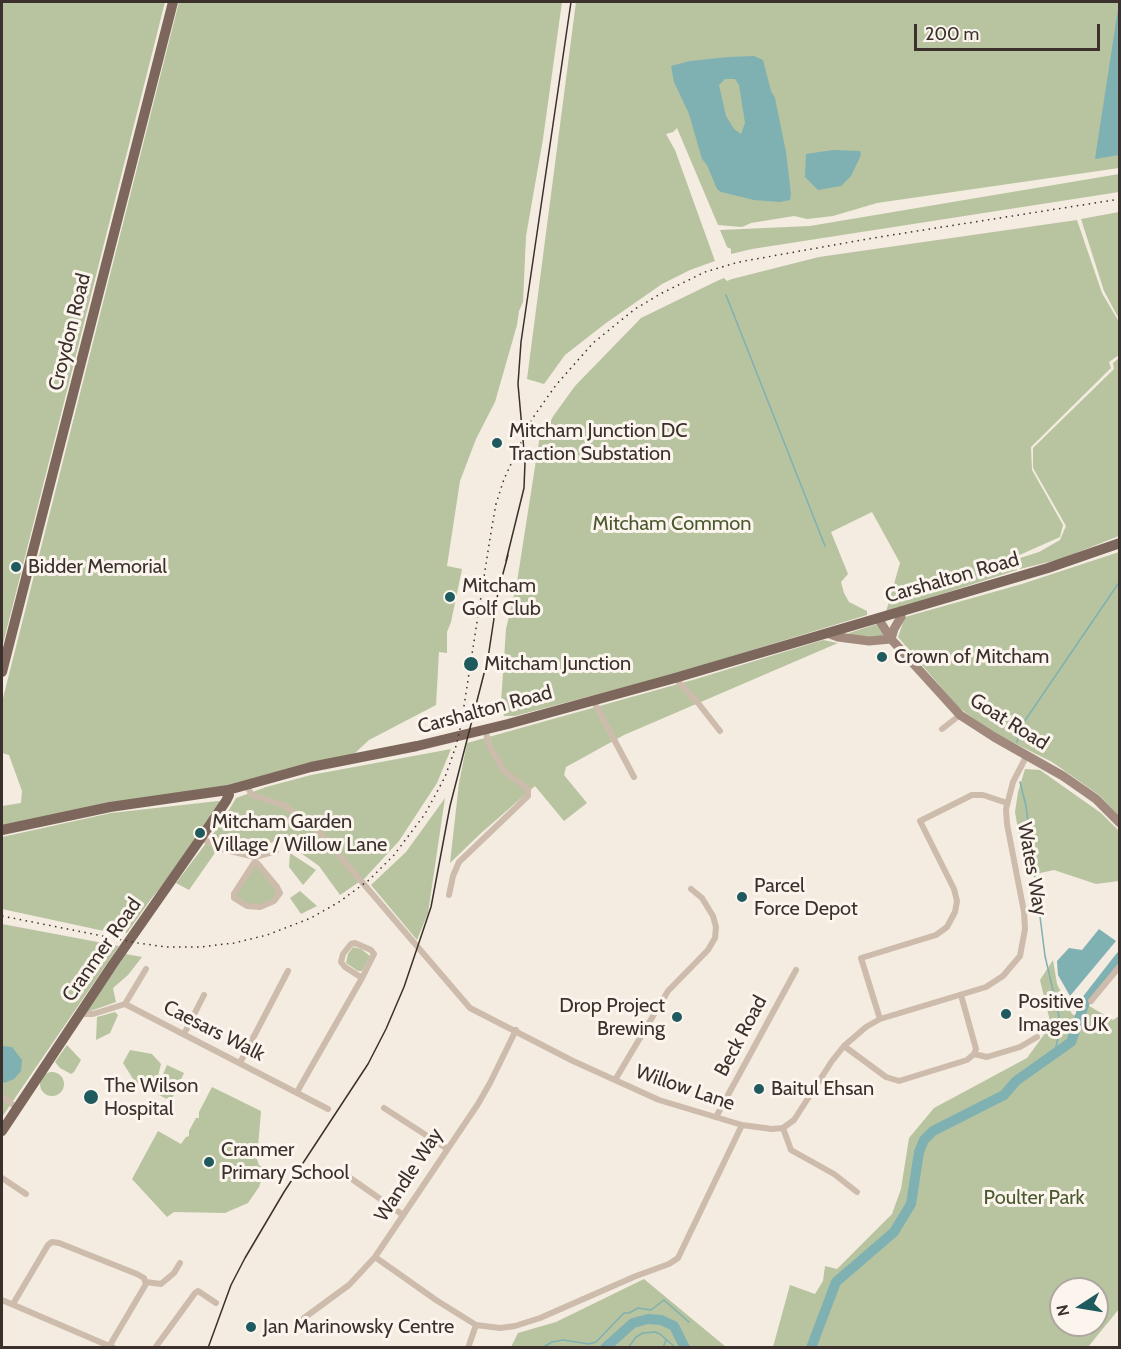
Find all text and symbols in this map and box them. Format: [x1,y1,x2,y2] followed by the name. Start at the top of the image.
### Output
[917,12,1103,50] scale bar
[925,23,979,45] text: 200 m
[44,271,96,393] street label: Croydon Road
[509,419,688,466] place label: Mitcham Junction DC Traction Substation
[490,436,504,450] marker: Mitcham Junction DC Traction Substation
[593,512,751,536] park label: Mitcham Common
[882,547,1022,609] street label: Carshalton Road
[28,555,167,579] place label: Bidder Memorial
[9,560,23,574] marker: Bidder Memorial
[462,574,541,621] place label: Mitcham Golf Club
[443,590,457,604] marker: Mitcham Golf Club
[894,645,1049,669] place label: Crown of Mitcham
[875,650,889,664] marker: Crown of Mitcham
[484,652,631,676] place label: Mitcham Junction
[462,655,480,673] marker: Mitcham Junction
[415,681,555,739] street label: Carshalton Road
[965,688,1053,756] street label: Goat Road
[212,810,387,857] place label: Mitcham Garden Village / Willow Lane
[1012,820,1052,918] street label: Wates Way
[193,826,207,840] marker: Mitcham Garden Village / Willow Lane
[754,874,858,921] place label: Parcel Force Depot
[735,890,749,904] marker: Parcel Force Depot
[57,894,147,1006] street label: Cranmer Road
[1018,990,1109,1037] place label: Positive Images UK
[710,991,772,1081] street label: Beck Road
[559,994,665,1041] place label: Drop Project Brewing
[159,995,269,1067] street label: Caesars Walk
[999,1007,1013,1021] marker: Positive Images UK
[670,1010,684,1024] marker: Drop Project Brewing
[632,1060,738,1116] street label: Willow Lane
[104,1074,198,1121] place label: The Wilson Hospital
[771,1077,874,1101] place label: Baitul Ehsan
[752,1082,766,1096] marker: Baitul Ehsan
[82,1088,100,1106] marker: The Wilson Hospital
[370,1124,448,1226] street label: Wandle Way
[221,1138,349,1185] place label: Cranmer Primary School
[202,1155,216,1169] marker: Cranmer Primary School
[983,1186,1085,1210] park label: Poulter Park
[1049,1277,1109,1337] north arrow
[1052,1303,1073,1318] text: N
[263,1315,454,1339] place label: Jan Marinowsky Centre
[244,1320,258,1334] marker: Jan Marinowsky Centre

